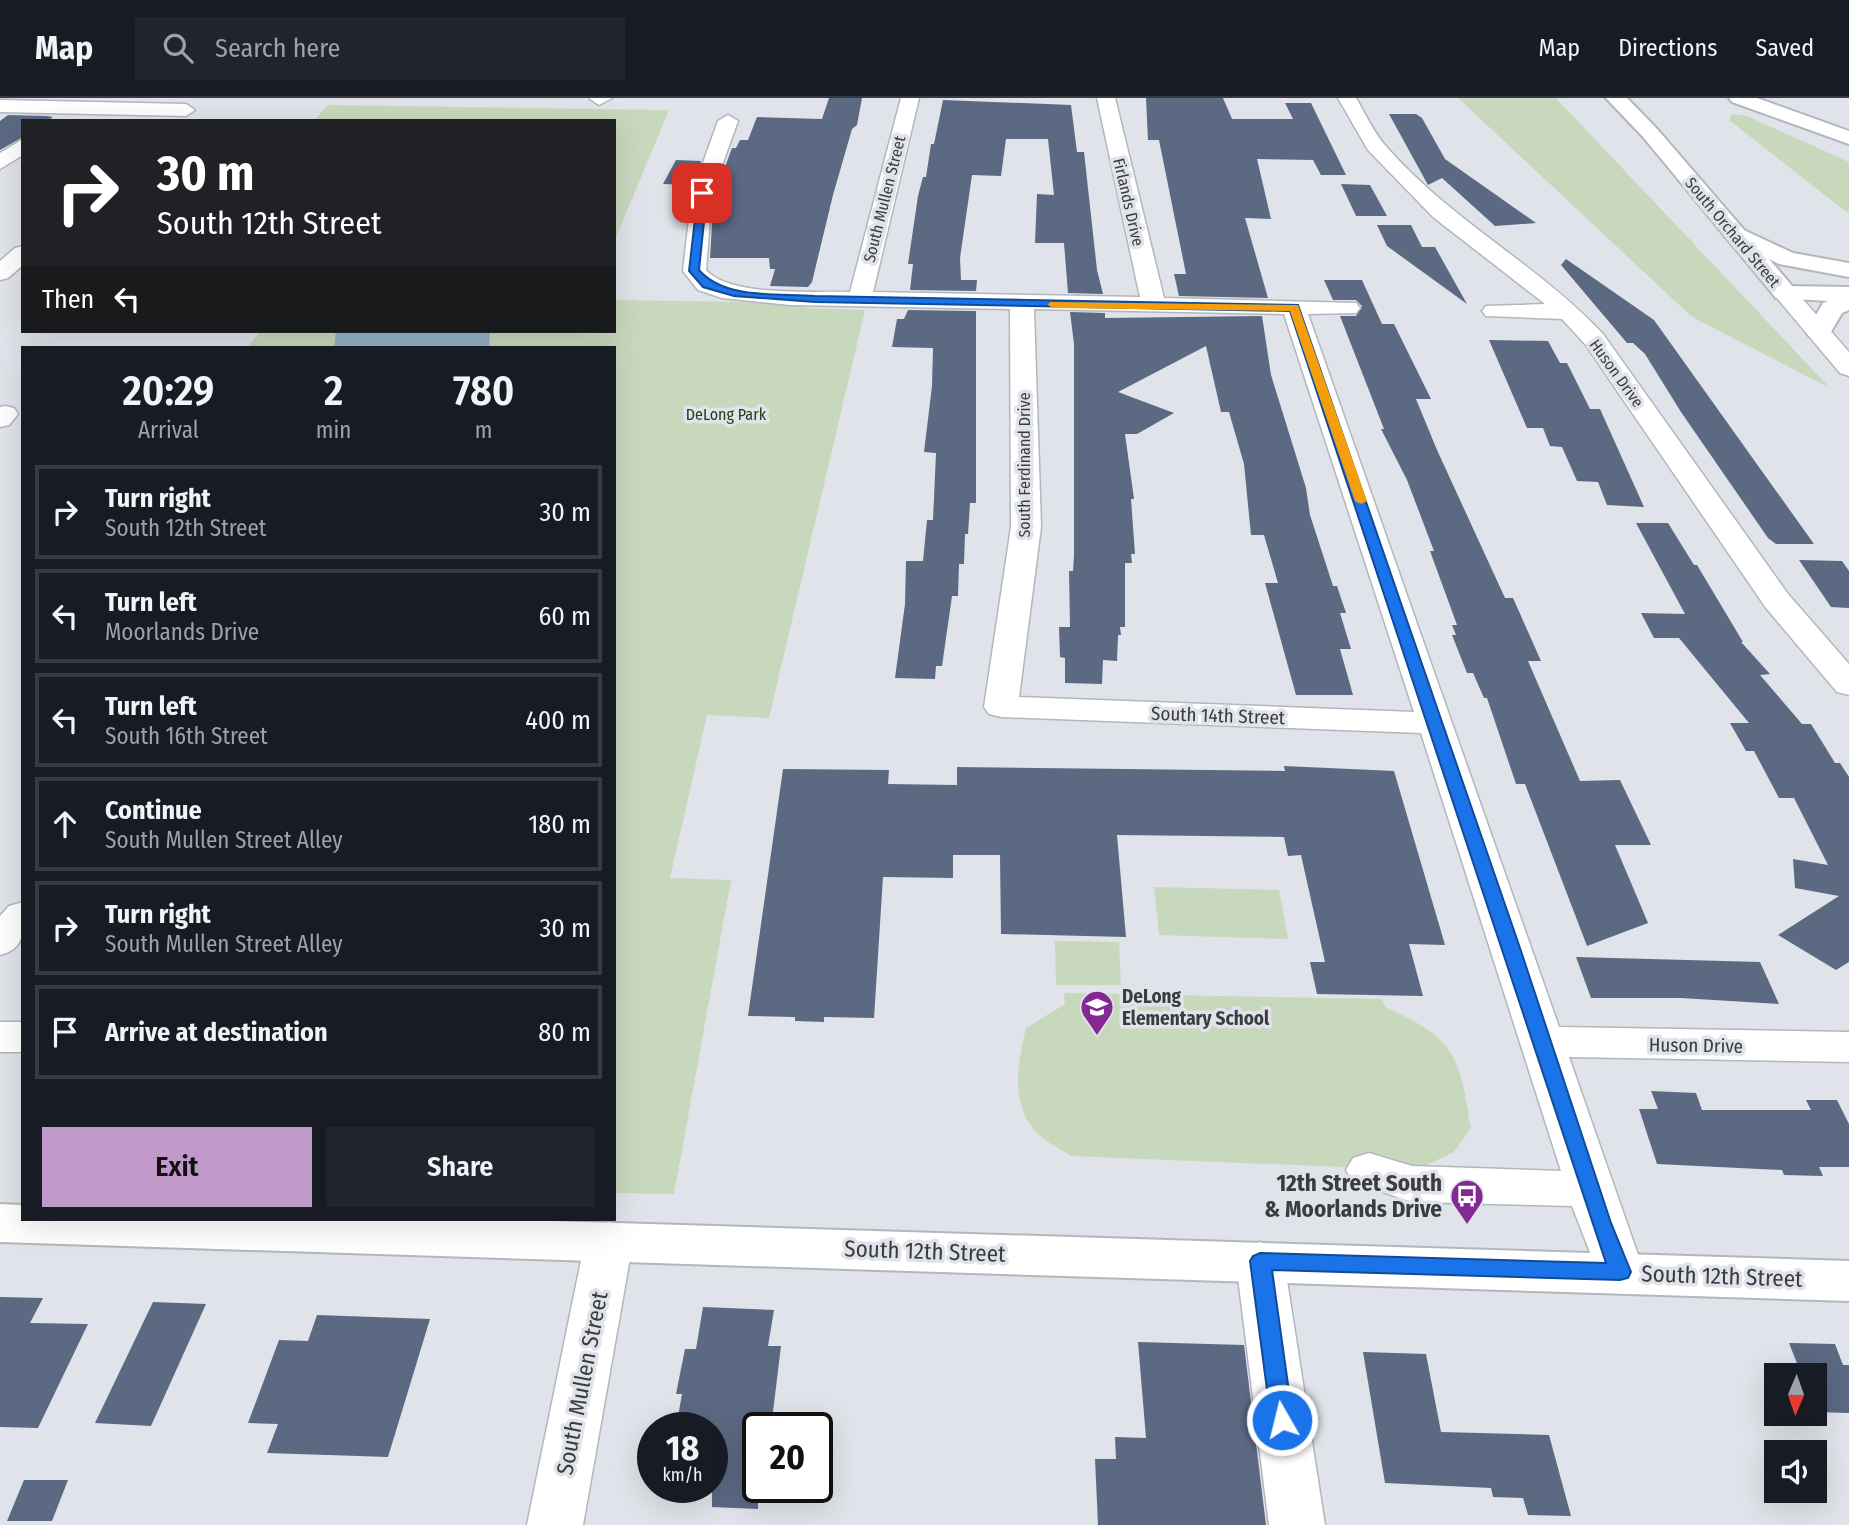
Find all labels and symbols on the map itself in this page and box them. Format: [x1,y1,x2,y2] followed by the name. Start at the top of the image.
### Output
[860,133,910,264] street label: South Mullen Street
[1109,156,1148,248] street label: Firlands Drive
[672,163,732,223] pin
[1681,174,1785,292] street label: South Orchard Street
[1586,336,1648,411] street label: Huson Drive
[1015,392,1034,538] street label: South Ferdinand Drive
[686,405,767,424] park label: DeLong Park
[1151,702,1286,729] street label: South 14th Street
[1122,985,1270,1030] place label: DeLong Elementary School
[1078,988,1116,1037] school or university icon: DeLong Elementary School
[1649,1033,1743,1058] street label: Huson Drive
[1264,1169,1442,1223] place label: 12th Street South & Moorlands Drive
[1448,1177,1486,1226] bus stop icon: 12th Street South & Moorlands Drive
[844,1234,1007,1268] street label: South 12th Street
[1641,1259,1804,1293] street label: South 12th Street
[550,1288,614,1477] street label: South Mullen Street
[1764,1363,1827,1426] north arrow
[1245,1383,1319,1457] position arrow
[742,1412,833,1503] speed limit sign: 20

